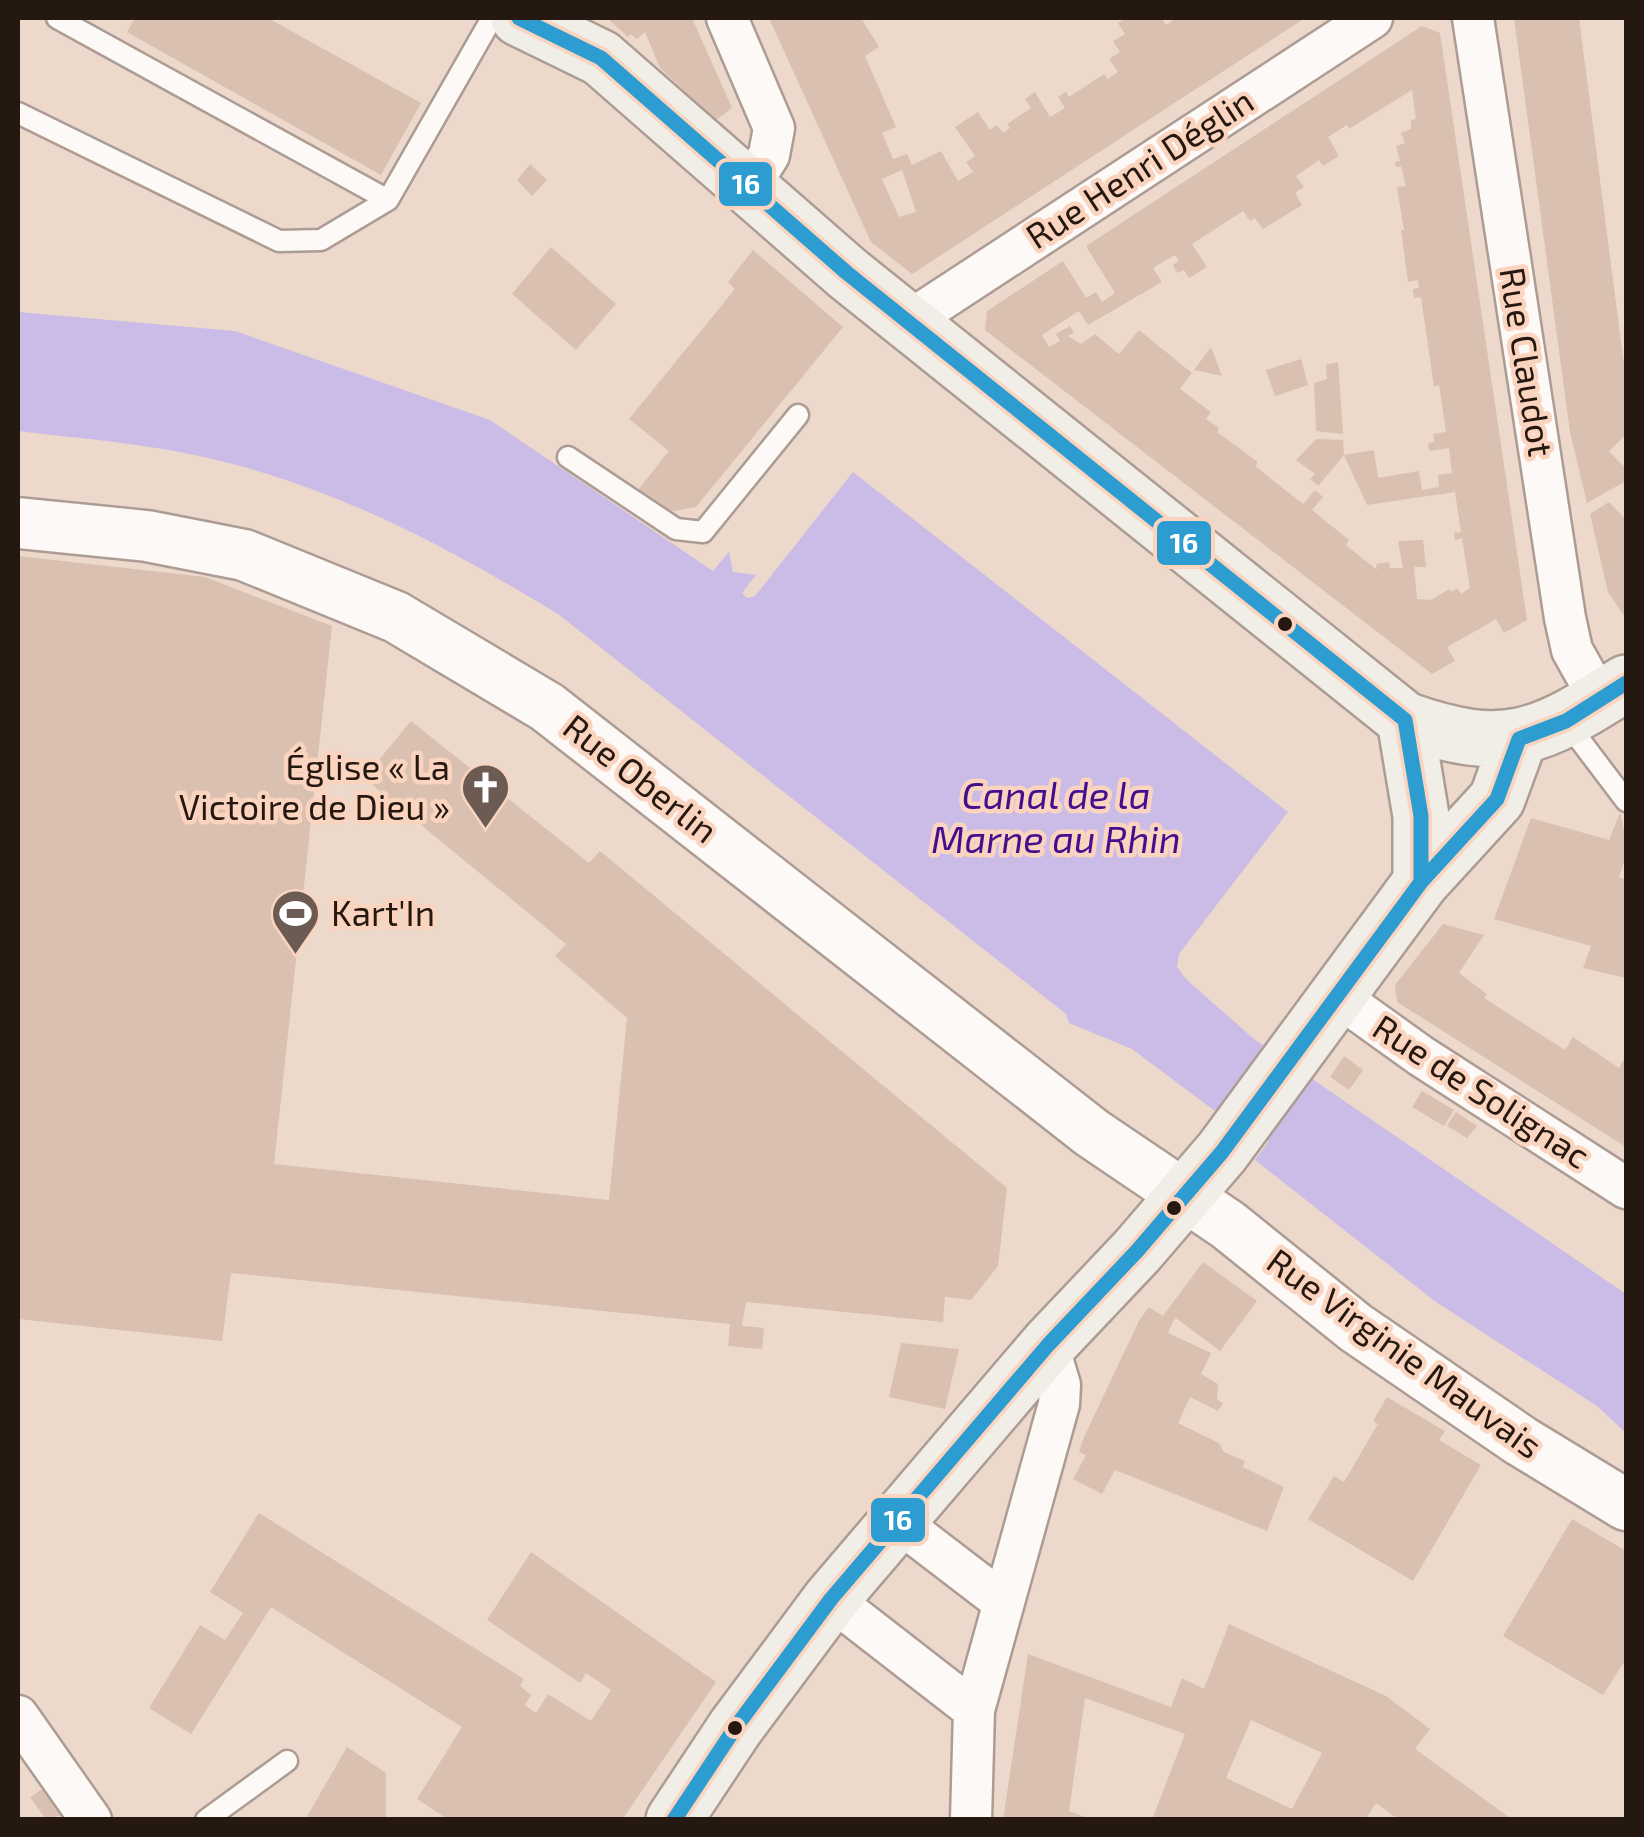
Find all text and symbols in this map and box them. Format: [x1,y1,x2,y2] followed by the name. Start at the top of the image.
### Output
[1018,78,1260,256] street label: Rue Henri Déglin
[717,160,774,208] line badge: 16
[732,166,760,200] text: 16
[1492,264,1564,459] street label: Rue Claudot
[1155,519,1213,567] line badge: 16
[1170,525,1198,559] text: 16
[1275,614,1295,634] unlabelled marker
[556,704,727,851] street label: Rue Oberlin
[179,745,450,827] place label: Église « La Victoire de Dieu »
[459,762,511,830] church icon: Église « La Victoire de Dieu »
[931,771,1181,861] water label: Canal de la Marne au Rhin
[270,888,322,956] sports icon: Kart'In
[331,891,435,933] place label: Kart'In
[1366,1005,1598,1176] street label: Rue de Solignac
[1164,1198,1184,1218] unlabelled marker
[1260,1239,1551,1466] street label: Rue Virginie Mauvais
[869,1496,927,1544] line badge: 16
[884,1502,912,1536] text: 16
[725,1718,745,1738] unlabelled marker

